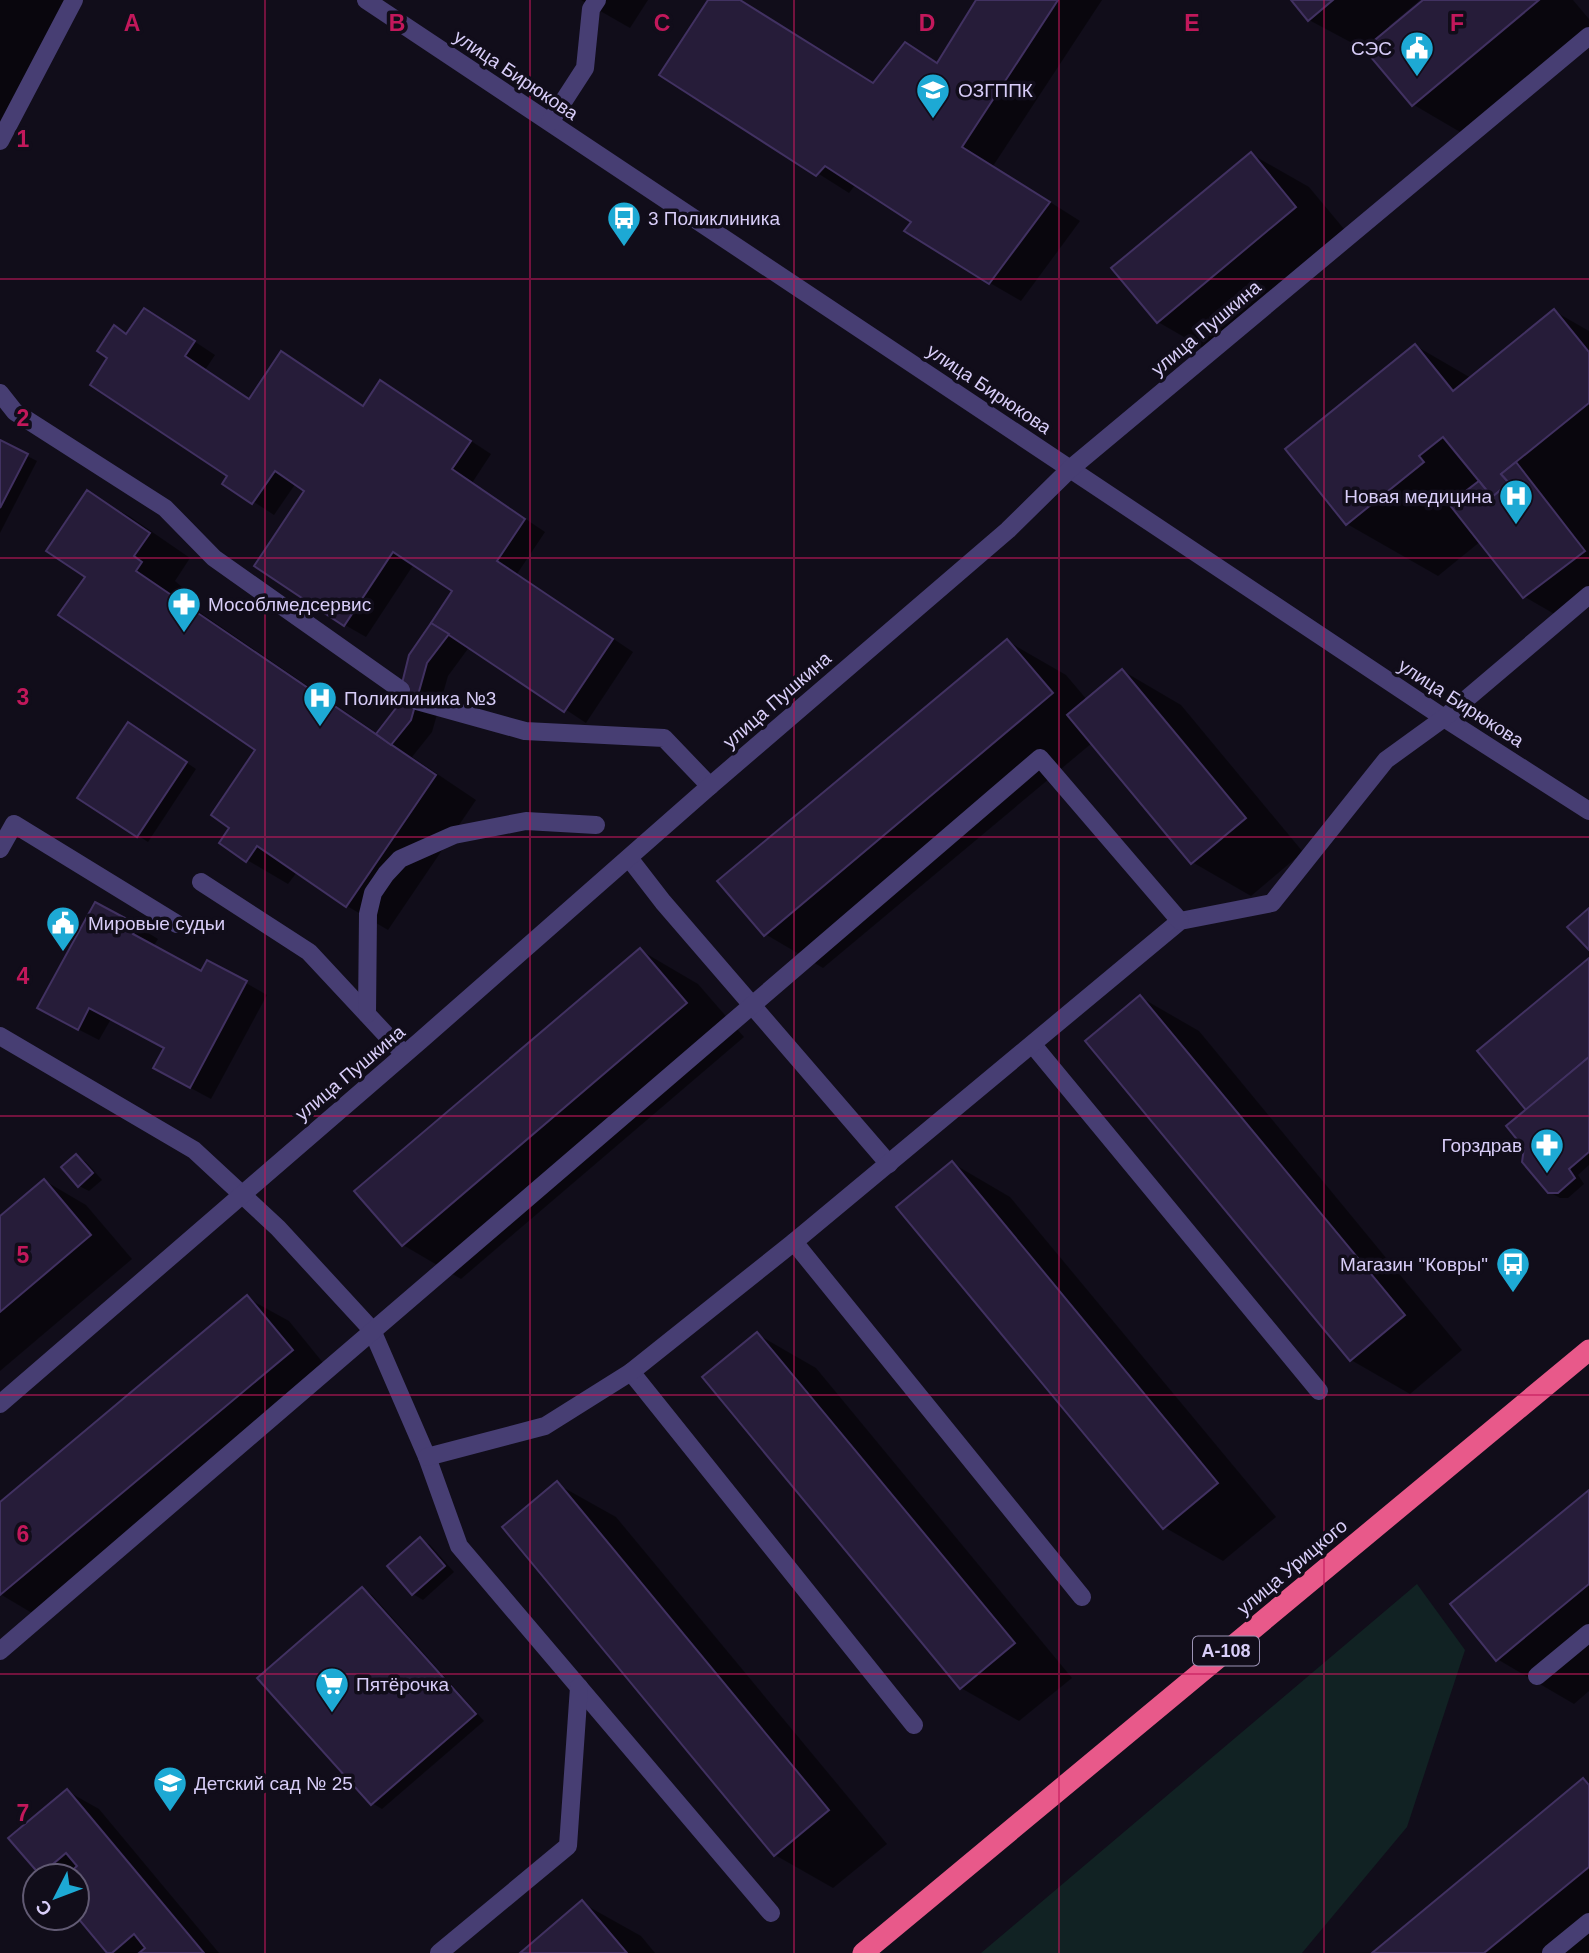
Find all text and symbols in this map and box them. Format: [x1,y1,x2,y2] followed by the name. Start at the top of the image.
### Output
[124,10,140,36] text: A
[389,10,405,36] text: B
[654,10,670,36] text: C
[919,10,935,36] text: D
[1184,10,1200,36] text: E
[1450,10,1464,36] text: F
[450,26,582,124] street label: улица Бирюкова
[1398,29,1436,78] public building icon: СЭС
[1351,38,1392,59] place label: СЭС
[914,71,952,120] school or university icon: ОЗГППК
[958,80,1033,101] place label: ОЗГППК
[17,126,30,152] text: 1
[605,199,643,248] bus stop icon: 3 Поликлиника
[648,208,780,229] place label: 3 Поликлиника
[1147,276,1265,380] street label: улица Пушкина
[923,340,1055,438] street label: улица Бирюкова
[17,405,29,431] text: 2
[1497,477,1535,526] hospital icon: Новая медицина
[1344,486,1492,507] place label: Новая медицина
[165,585,203,634] pharmacy icon: Мособлмедсервис
[208,594,371,615] place label: Мособлмедсервис
[719,647,835,753] street label: улица Пушкина
[1394,655,1528,752] street label: улица Бирюкова
[301,679,339,728] hospital icon: Поликлиника №3
[17,684,29,710] text: 3
[344,688,496,709] place label: Поликлиника №3
[44,904,82,953] public building icon: Мировые судьи
[88,913,225,934] place label: Мировые судьи
[17,963,30,989] text: 4
[291,1021,409,1125] street label: улица Пушкина
[1528,1126,1566,1175] pharmacy icon: Горздрав
[1441,1135,1522,1156] place label: Горздрав
[17,1242,30,1268] text: 5
[1494,1245,1532,1294] bus stop icon: Магазин "Ковры"
[1340,1254,1488,1275] place label: Магазин "Ковры"
[1233,1515,1351,1619] street label: улица Урицкого
[17,1521,29,1547] text: 6
[1193,1636,1259,1666] road number: А-108
[313,1665,351,1714] supermarket icon: Пятёрочка
[356,1674,450,1695] place label: Пятёрочка
[151,1764,189,1813] school or university icon: Детский сад № 25
[194,1773,353,1794] place label: Детский сад № 25
[17,1800,29,1826] text: 7
[21,1862,91,1932] north arrow
[31,1896,56,1920] text: С

